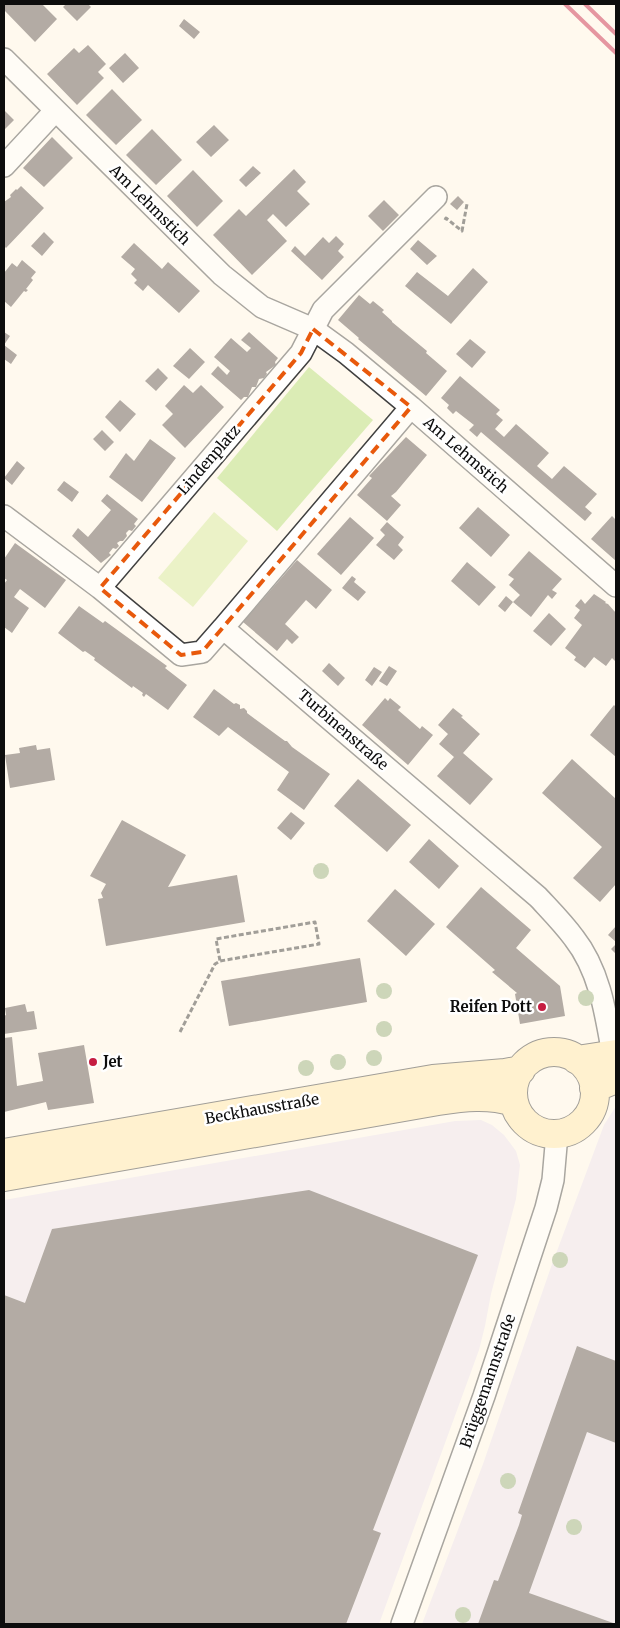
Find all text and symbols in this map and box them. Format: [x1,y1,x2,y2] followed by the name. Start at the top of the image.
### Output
[105,160,195,249] street label: Am Lehmstich
[419,412,513,497] street label: Am Lehmstich
[173,421,244,498] street label: Lindenplatz
[294,685,393,774] street label: Turbinenstraße
[450,997,532,1016] place label: Reifen Pott
[536,1001,548,1013] marker: Reifen Pott
[102,1052,123,1071] place label: Jet
[87,1056,99,1068] marker: Jet
[203,1089,321,1128] street label: Beckhausstraße
[456,1311,519,1450] street label: Brüggemannstraße

